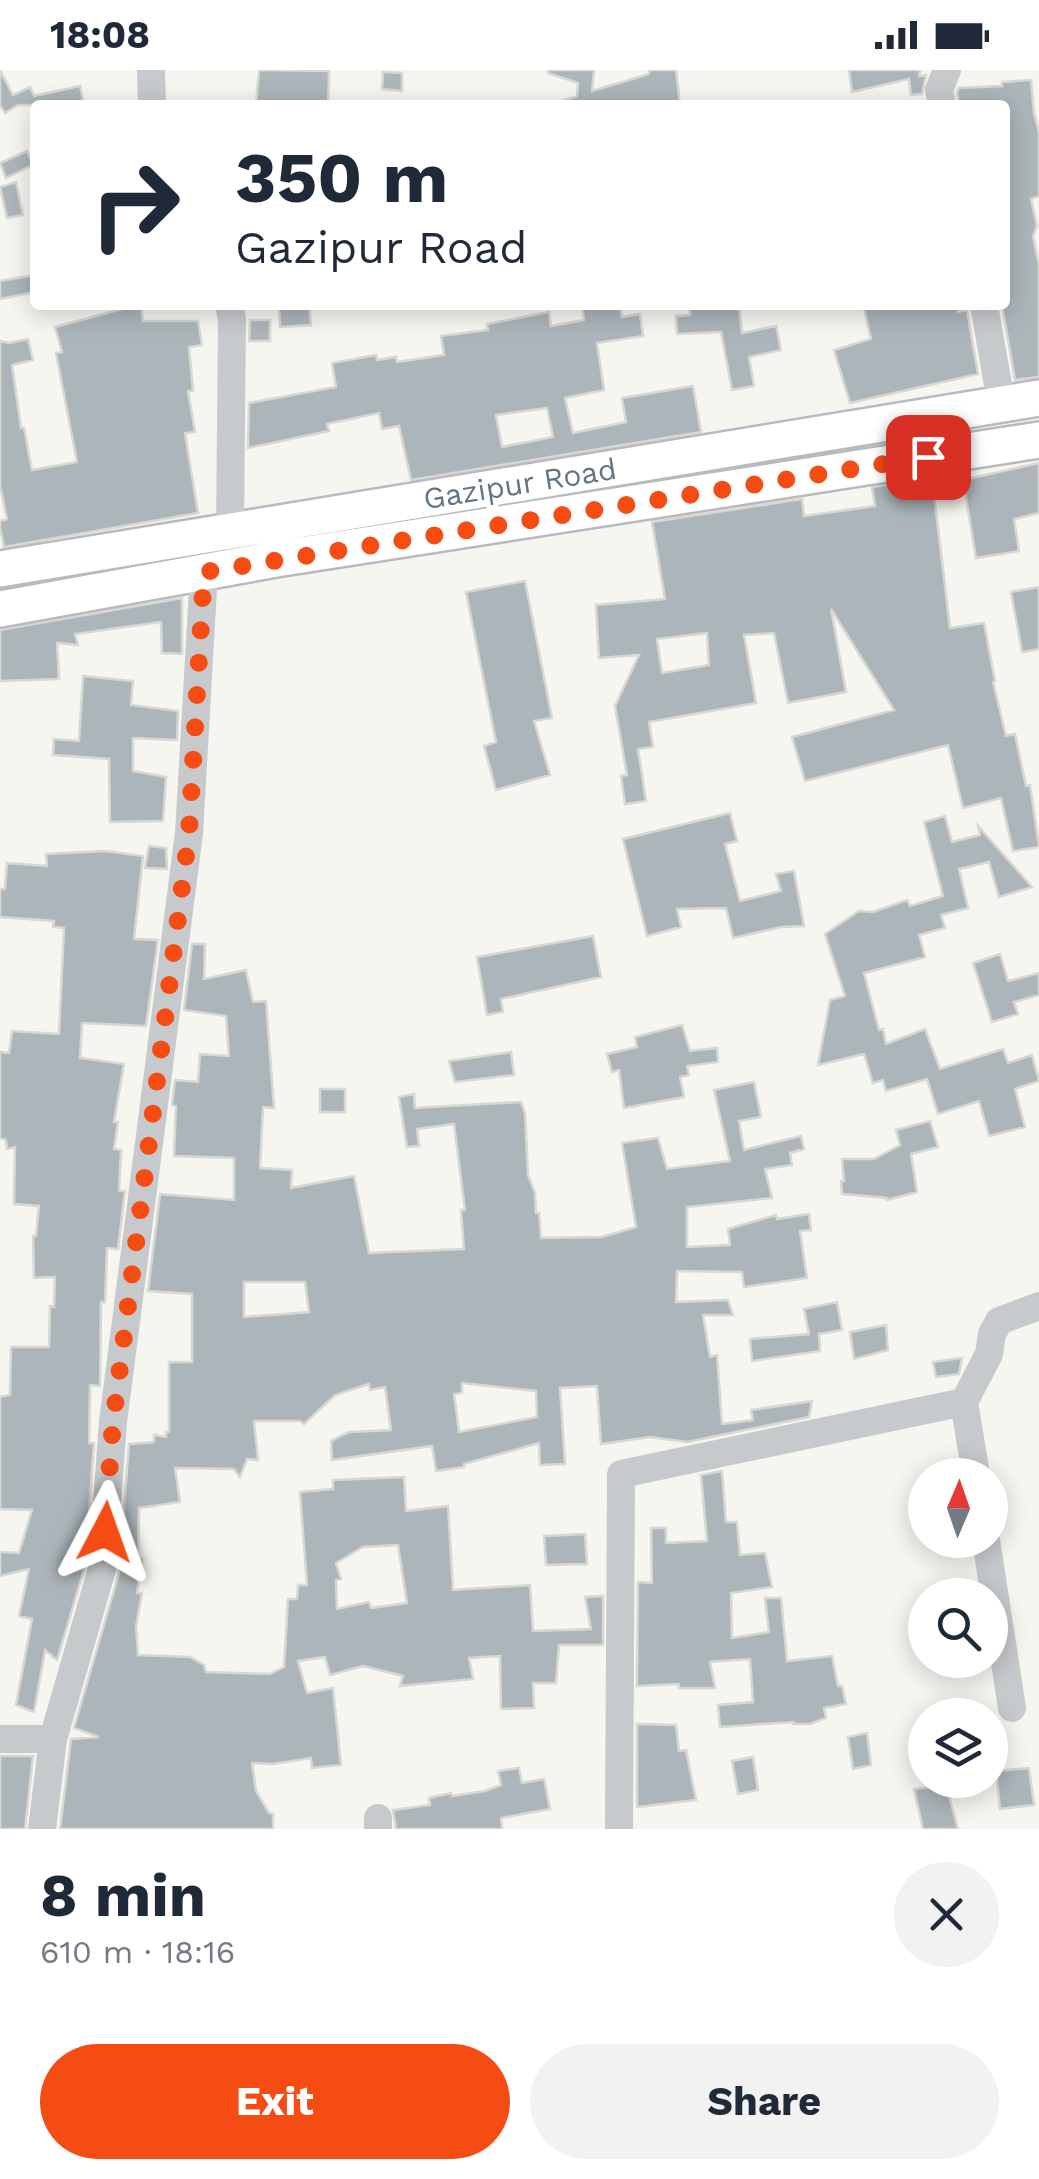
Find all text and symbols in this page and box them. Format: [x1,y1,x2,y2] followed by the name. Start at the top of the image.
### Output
[50,13,150,57] text: 18:08
[235,137,448,219] text: 350 m
[70,140,200,270] icon: right
[235,221,528,274] text: Gazipur Road
[886,415,971,500] pin
[901,430,956,485] icon: arrive
[421,451,619,516] street label: Gazipur Road
[908,1458,1008,1558] north arrow
[908,1458,1008,1798] map controls
[53,1480,157,1584] position arrow
[908,1578,1008,1678] button: search
[908,1698,1008,1798] button: layers
[40,1860,206,1931] text: 8 min
[894,1862,999,1967] button: close
[40,1933,235,1971] text: 610 m · 18:16
[40,2044,510,2159] button: Exit
[530,2044,999,2159] button: Share

